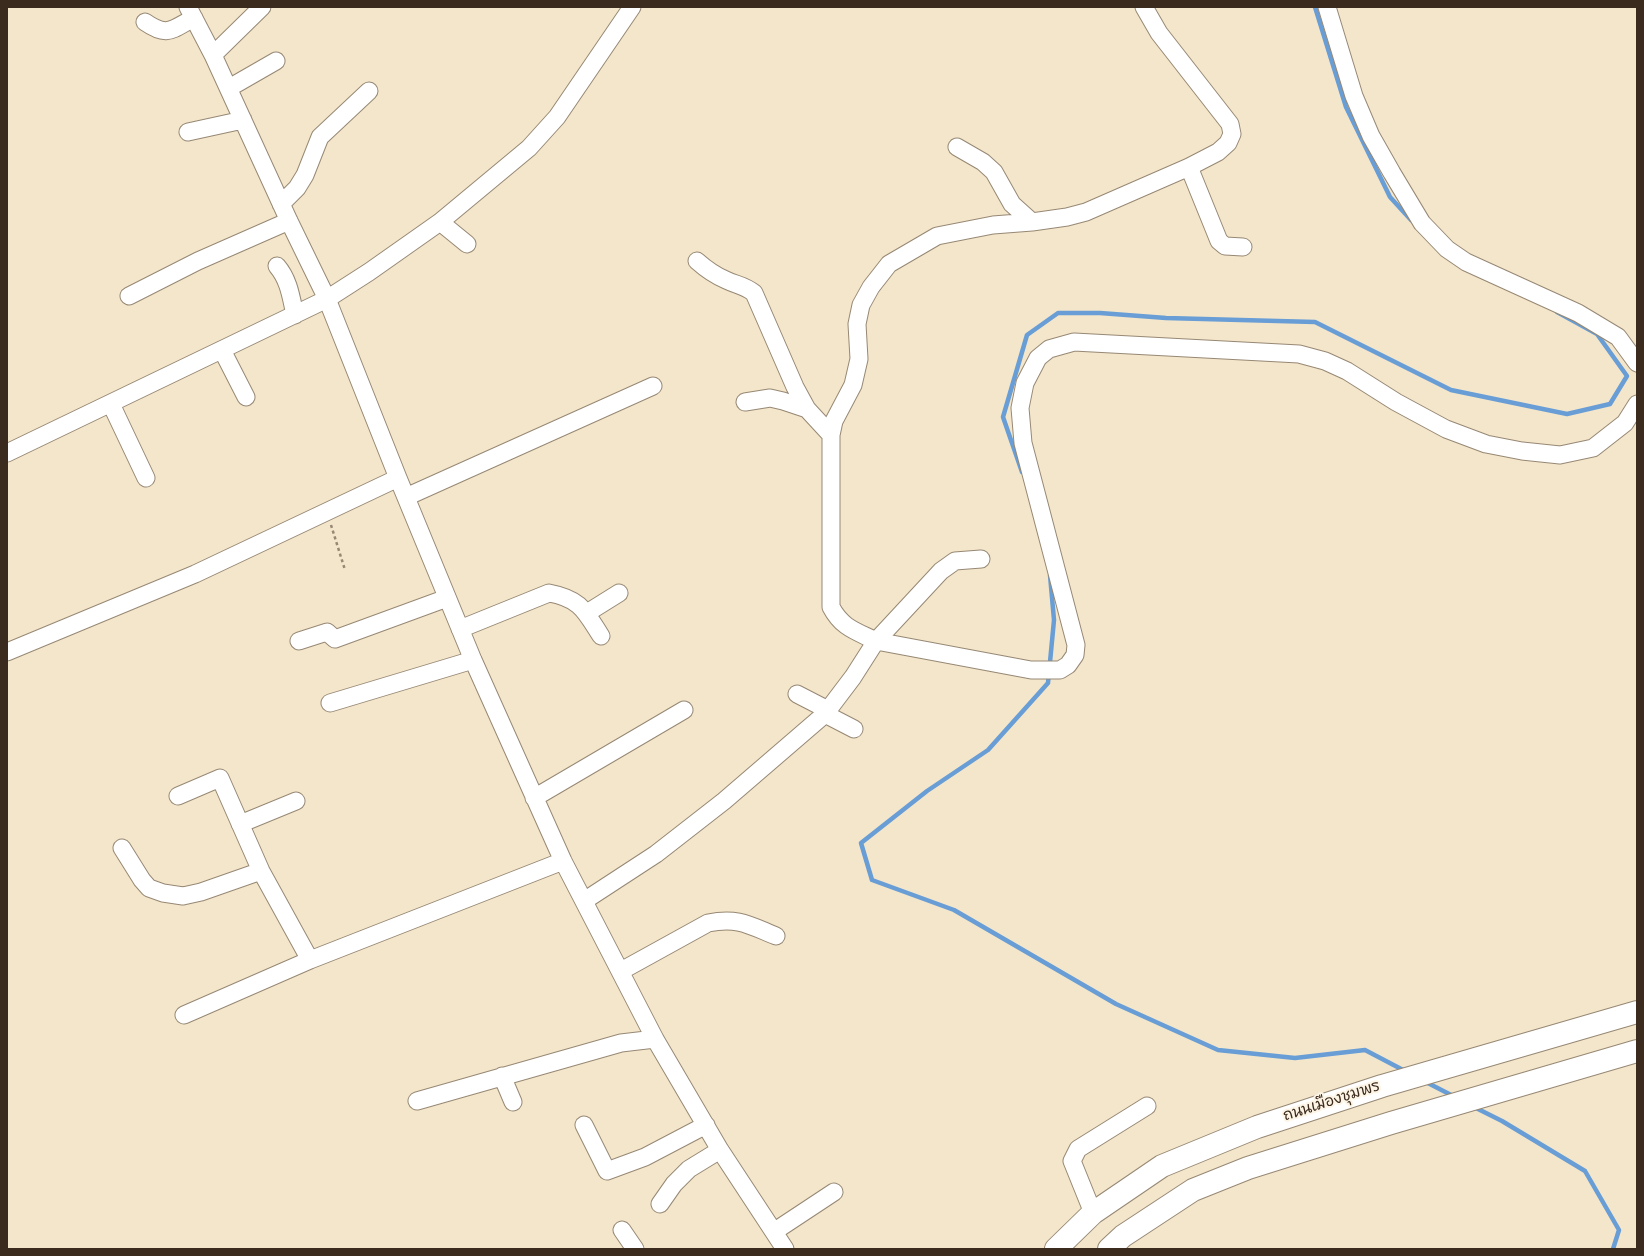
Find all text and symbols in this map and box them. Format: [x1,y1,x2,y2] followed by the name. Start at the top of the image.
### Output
[1281,1078,1383,1126] street label: ถนนเมืองชุมพร

